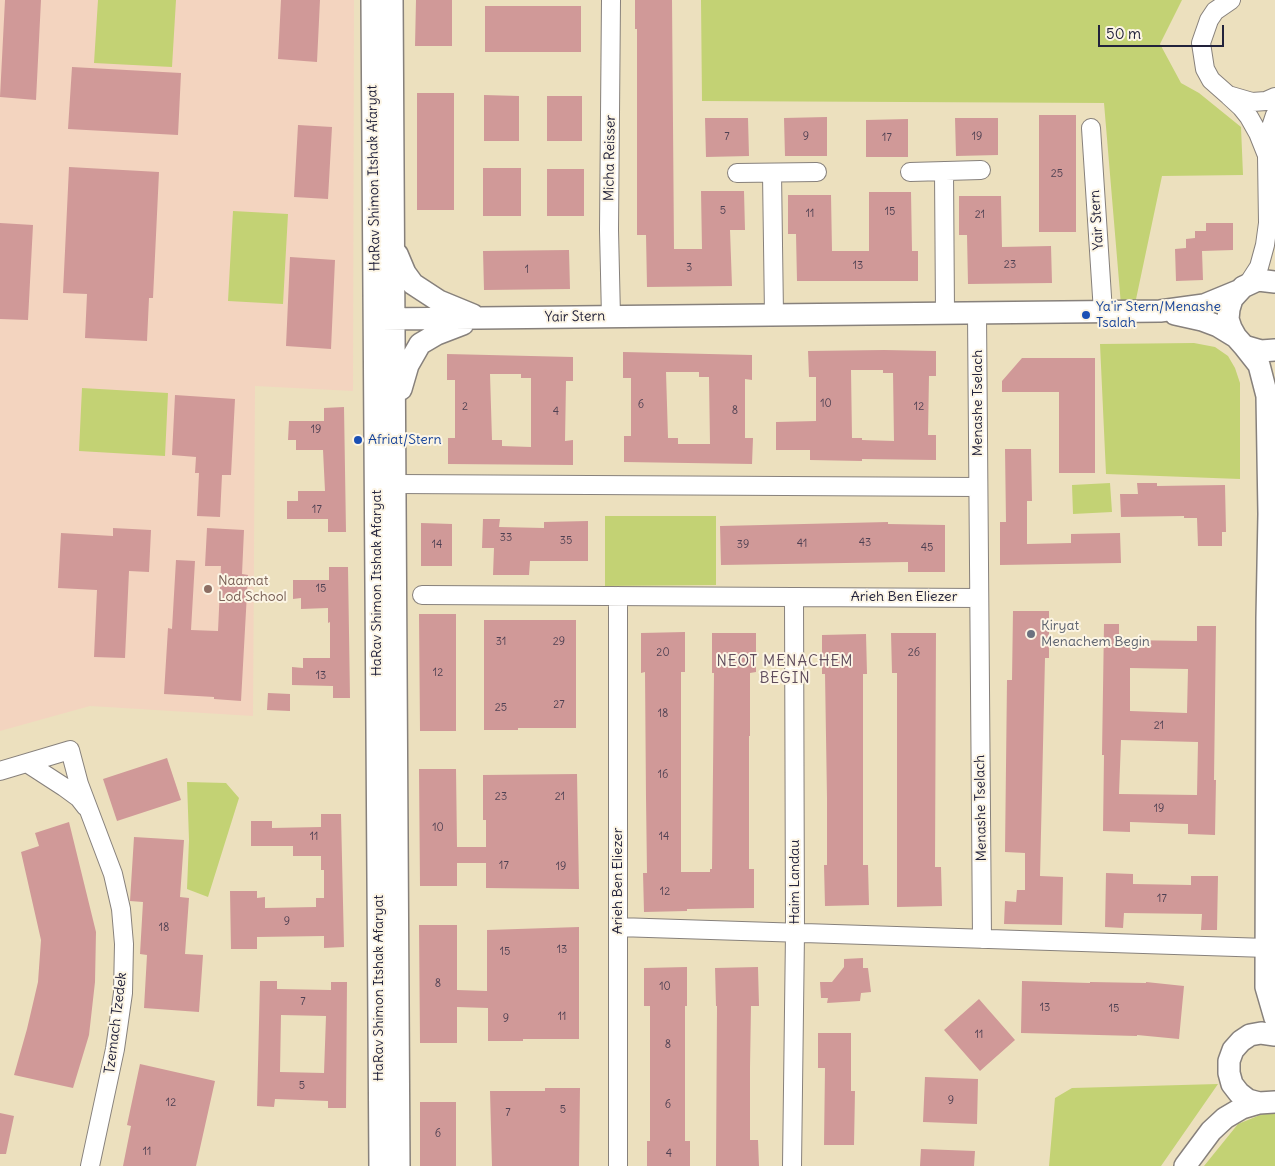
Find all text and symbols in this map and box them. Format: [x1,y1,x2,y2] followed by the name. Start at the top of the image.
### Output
[1100,15,1226,47] scale bar
[1106,24,1141,43] text: 50 m
[364,85,384,271] street label: HaRav Shimon Itshak Afaryat
[601,115,619,201] street label: Micha Reisser
[724,130,730,144] house number: 7
[803,130,809,144] house number: 9
[972,130,982,144] house number: 19
[882,131,892,145] house number: 17
[1051,167,1063,181] house number: 25
[1087,189,1107,251] street label: Yair Stern
[720,204,726,218] house number: 5
[885,205,895,219] house number: 15
[806,207,814,221] house number: 11
[975,208,985,222] house number: 21
[1004,258,1016,272] house number: 23
[853,259,863,273] house number: 13
[686,261,692,275] house number: 3
[525,263,529,277] house number: 1
[1096,299,1221,332] place label: Ya'ir Stern/Menashe Tsalah
[545,308,605,326] street label: Yair Stern
[1080,309,1092,321] marker: Ya'ir Stern/Menashe Tsalah
[970,350,986,456] street label: Menashe Tselach
[820,397,832,411] house number: 10
[638,398,644,412] house number: 6
[462,400,468,414] house number: 2
[914,400,924,414] house number: 12
[732,404,738,418] house number: 8
[553,405,559,419] house number: 4
[311,423,321,437] house number: 19
[368,432,442,448] place label: Afriat/Stern
[352,434,364,446] marker: Afriat/Stern
[369,490,385,676] street label: HaRav Shimon Itshak Afaryat
[312,503,322,517] house number: 17
[500,531,512,545] house number: 33
[560,534,572,548] house number: 35
[859,536,871,550] house number: 43
[797,537,807,551] house number: 41
[432,538,442,552] house number: 14
[737,538,749,552] house number: 39
[921,541,933,555] house number: 45
[218,573,287,606] place label: Naamat Lod School
[316,582,326,596] house number: 15
[202,583,214,595] marker: Naamat Lod School
[851,589,957,605] street label: Arieh Ben Eliezer
[1041,618,1150,650] place label: Kiryat Menachem Begin
[1025,628,1037,640] marker: Kiryat Menachem Begin
[496,635,506,649] house number: 31
[553,635,565,649] house number: 29
[656,646,670,660] house number: 20
[908,646,920,660] house number: 26
[715,653,855,688] district label: NEOT MENACHEM BEGIN
[433,666,443,680] house number: 12
[316,669,326,683] house number: 13
[553,698,565,712] house number: 27
[495,701,507,715] house number: 25
[658,707,668,721] house number: 18
[1154,719,1164,733] house number: 21
[972,755,990,861] street label: Menashe Tselach
[658,768,668,782] house number: 16
[495,790,507,804] house number: 23
[555,790,565,804] house number: 21
[1154,802,1164,816] house number: 19
[432,821,444,835] house number: 10
[610,828,626,934] street label: Arieh Ben Eliezer
[310,830,318,844] house number: 11
[659,830,669,844] house number: 14
[787,840,803,924] street label: Haim Landau
[499,859,509,873] house number: 17
[556,860,566,874] house number: 19
[660,885,670,899] house number: 12
[1157,892,1167,906] house number: 17
[371,895,387,1081] street label: HaRav Shimon Itshak Afaryat
[284,915,290,929] house number: 9
[159,921,169,935] house number: 18
[557,943,567,957] house number: 13
[500,945,510,959] house number: 15
[101,971,131,1075] street label: Tzemach Tzedek
[435,977,441,991] house number: 8
[659,980,671,994] house number: 10
[300,995,306,1009] house number: 7
[1040,1001,1050,1015] house number: 13
[1109,1002,1119,1016] house number: 15
[558,1010,566,1024] house number: 11
[503,1012,509,1026] house number: 9
[975,1028,983,1042] house number: 11
[665,1038,671,1052] house number: 8
[299,1079,305,1093] house number: 5
[948,1094,954,1108] house number: 9
[166,1096,176,1110] house number: 12
[665,1098,671,1112] house number: 6
[560,1103,566,1117] house number: 5
[505,1106,511,1120] house number: 7
[435,1127,441,1141] house number: 6
[143,1145,151,1159] house number: 11
[666,1147,672,1161] house number: 4

